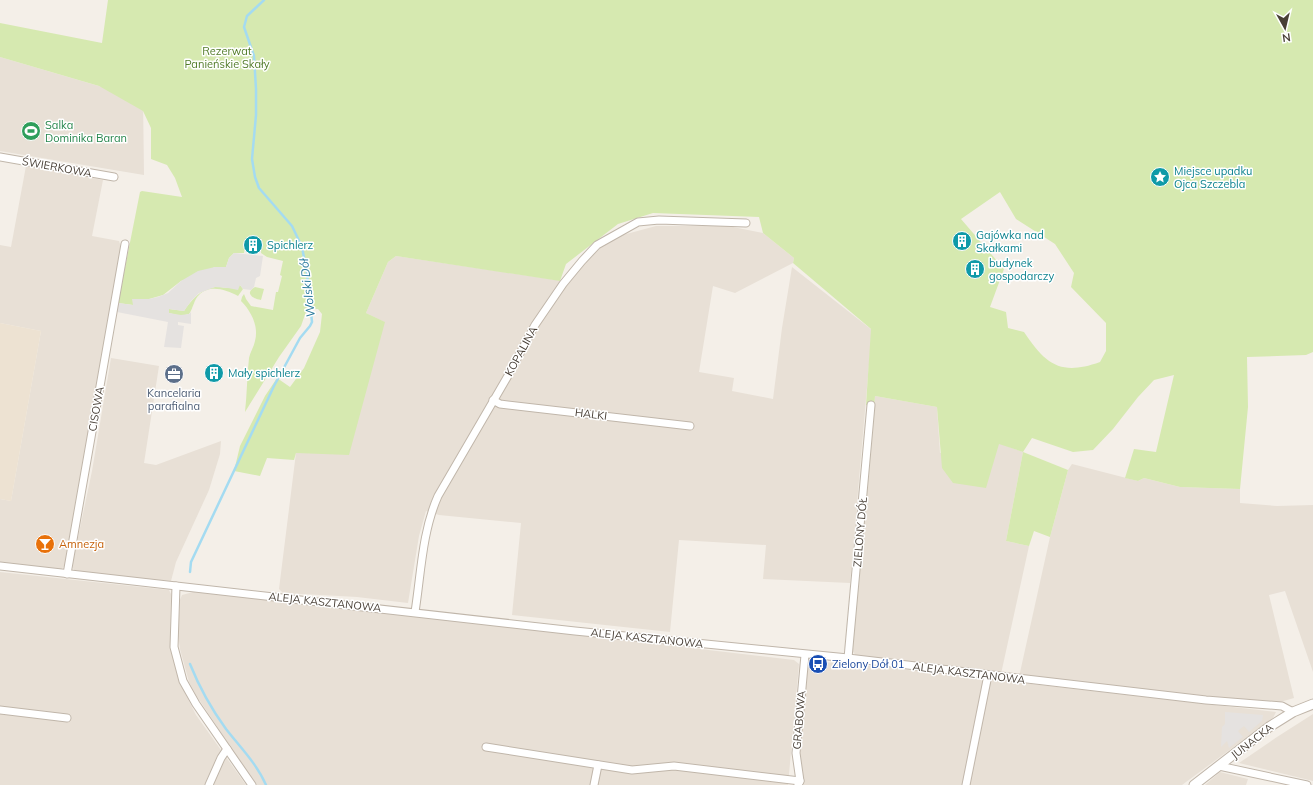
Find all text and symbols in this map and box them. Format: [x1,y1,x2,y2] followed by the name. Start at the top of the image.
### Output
[1265,8,1305,48] north arrow
[1281,30,1291,45] text: N
[184,44,270,71] park label: Rezerwat Panieńskie Skały
[45,118,127,145] place label: Salka Dominika Baran
[20,120,42,142] sports icon: Salka Dominika Baran
[21,154,93,180] street label: ŚWIERKOWA
[1174,164,1252,191] place label: Miejsce upadku Ojca Szczebla
[1149,166,1171,188] place icon: Miejsce upadku Ojca Szczebla
[976,228,1044,255] place label: Gajówka nad Skałkami
[951,230,973,252] building icon: Gajówka nad Skałkami
[242,234,264,256] building icon: Spichlerz
[267,238,314,252] place label: Spichlerz
[989,256,1054,283] place label: budynek gospodarczy
[296,257,318,318] water label: Wolski Dół
[964,258,986,280] building icon: budynek gospodarczy
[502,324,540,378] street label: KOPALINA
[203,362,225,384] building icon: Mały spichlerz
[163,363,185,385] office icon: Kancelaria parafialna
[228,366,301,380] place label: Mały spichlerz
[85,385,107,433] street label: CISOWA
[147,386,201,413] place label: Kancelaria parafialna
[574,405,608,423] street label: HALKI
[850,496,870,568] street label: ZIELONY DÓŁ
[34,533,56,555] bar icon: Amnezja
[59,537,104,551] place label: Amnezja
[268,589,382,615] street label: ALEJA KASZTANOWA
[590,625,704,651] street label: ALEJA KASZTANOWA
[807,653,829,675] bus stop icon: Zielony Dół 01
[832,657,904,671] place label: Zielony Dół 01
[912,659,1026,687] street label: ALEJA KASZTANOWA
[789,690,809,750] street label: GRABOWA
[1228,720,1276,762] street label: JUNACKA

